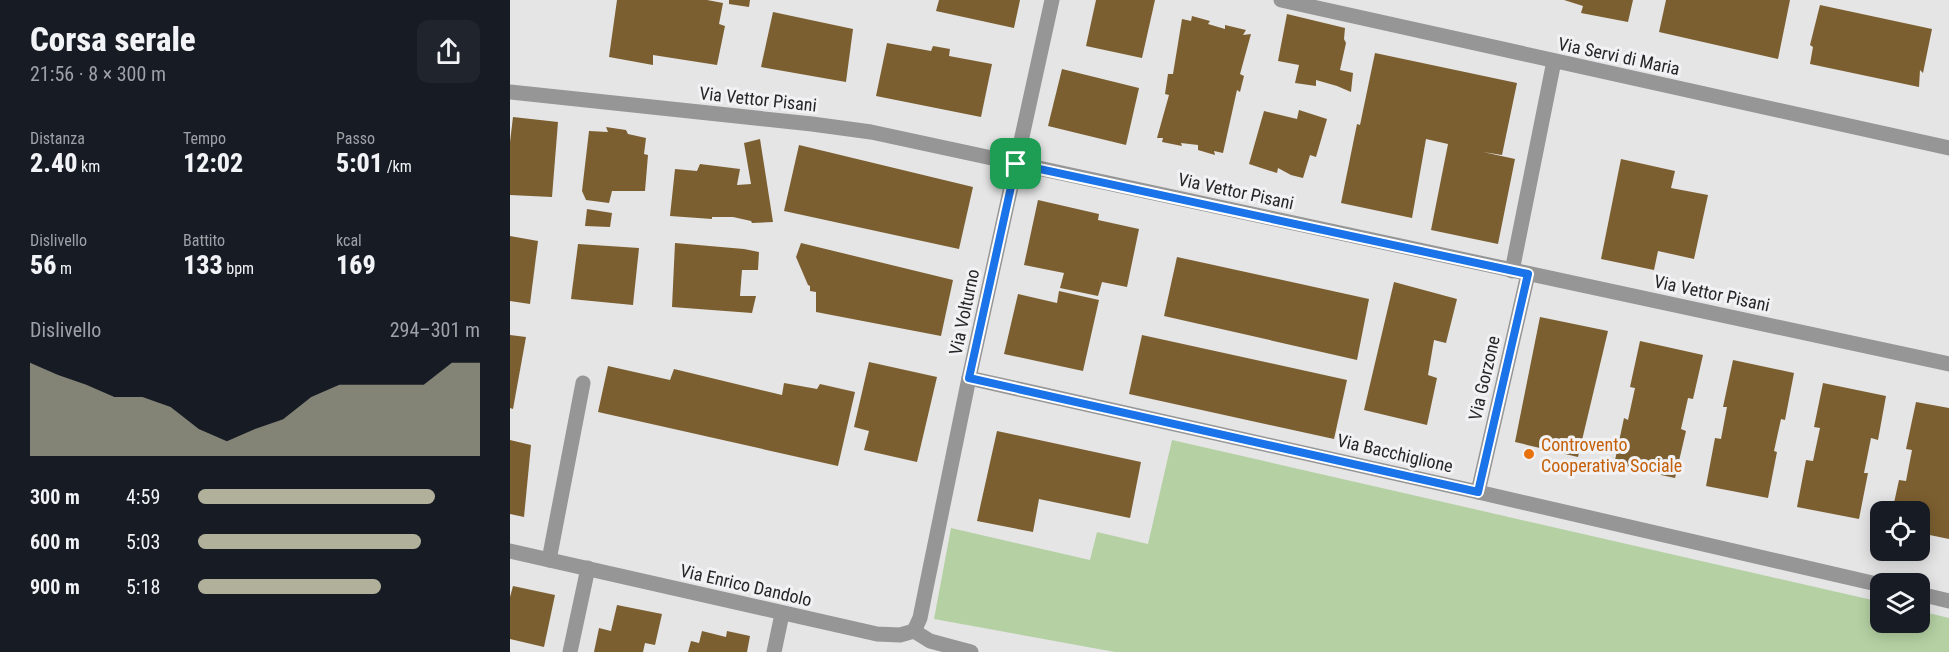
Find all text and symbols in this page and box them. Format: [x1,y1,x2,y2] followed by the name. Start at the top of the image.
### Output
[30,20,196,59] text: Corsa serale
[417,20,480,83] button: share
[1556,33,1682,79] street label: Via Servi di Maria
[30,62,166,86] text: 21:56 · 8 × 300 m
[698,82,818,116] street label: Via Vettor Pisani
[30,129,85,148] text: Distanza
[183,129,226,148] text: Tempo
[336,129,375,148] text: Passo
[990,138,1041,189] pin
[999,147,1032,180] icon: arrive
[30,148,77,178] text: 2.40
[183,148,243,178] text: 12:02
[336,148,383,178] text: 5:01
[77,157,100,176] text: km
[383,157,412,176] text: /km
[1176,168,1296,214] street label: Via Vettor Pisani
[30,231,87,250] text: Dislivello
[183,231,225,250] text: Battito
[336,231,362,250] text: kcal
[30,250,56,280] text: 56
[183,250,223,280] text: 133
[336,250,376,280] text: 169
[56,259,72,278] text: m
[223,259,254,278] text: bpm
[945,267,983,357] street label: Via Volturno
[1652,270,1772,316] street label: Via Vettor Pisani
[30,318,101,342] text: Dislivello
[390,318,480,342] text: 294–301 m
[1464,334,1504,422] street label: Via Gorzone
[1335,429,1455,477] street label: Via Bacchiglione
[1541,434,1682,476] place label: Controvento Cooperativa Sociale
[1522,447,1536,461] marker: Controvento Cooperativa Sociale
[30,485,80,509] text: 300 m
[126,485,160,509] text: 4:59
[1870,501,1930,633] map controls
[1870,501,1930,561] button: locate
[30,530,80,554] text: 600 m
[126,530,160,554] text: 5:03
[678,560,814,610] street label: Via Enrico Dandolo
[1870,573,1930,633] button: layers
[30,575,80,599] text: 900 m
[126,575,160,599] text: 5:18

